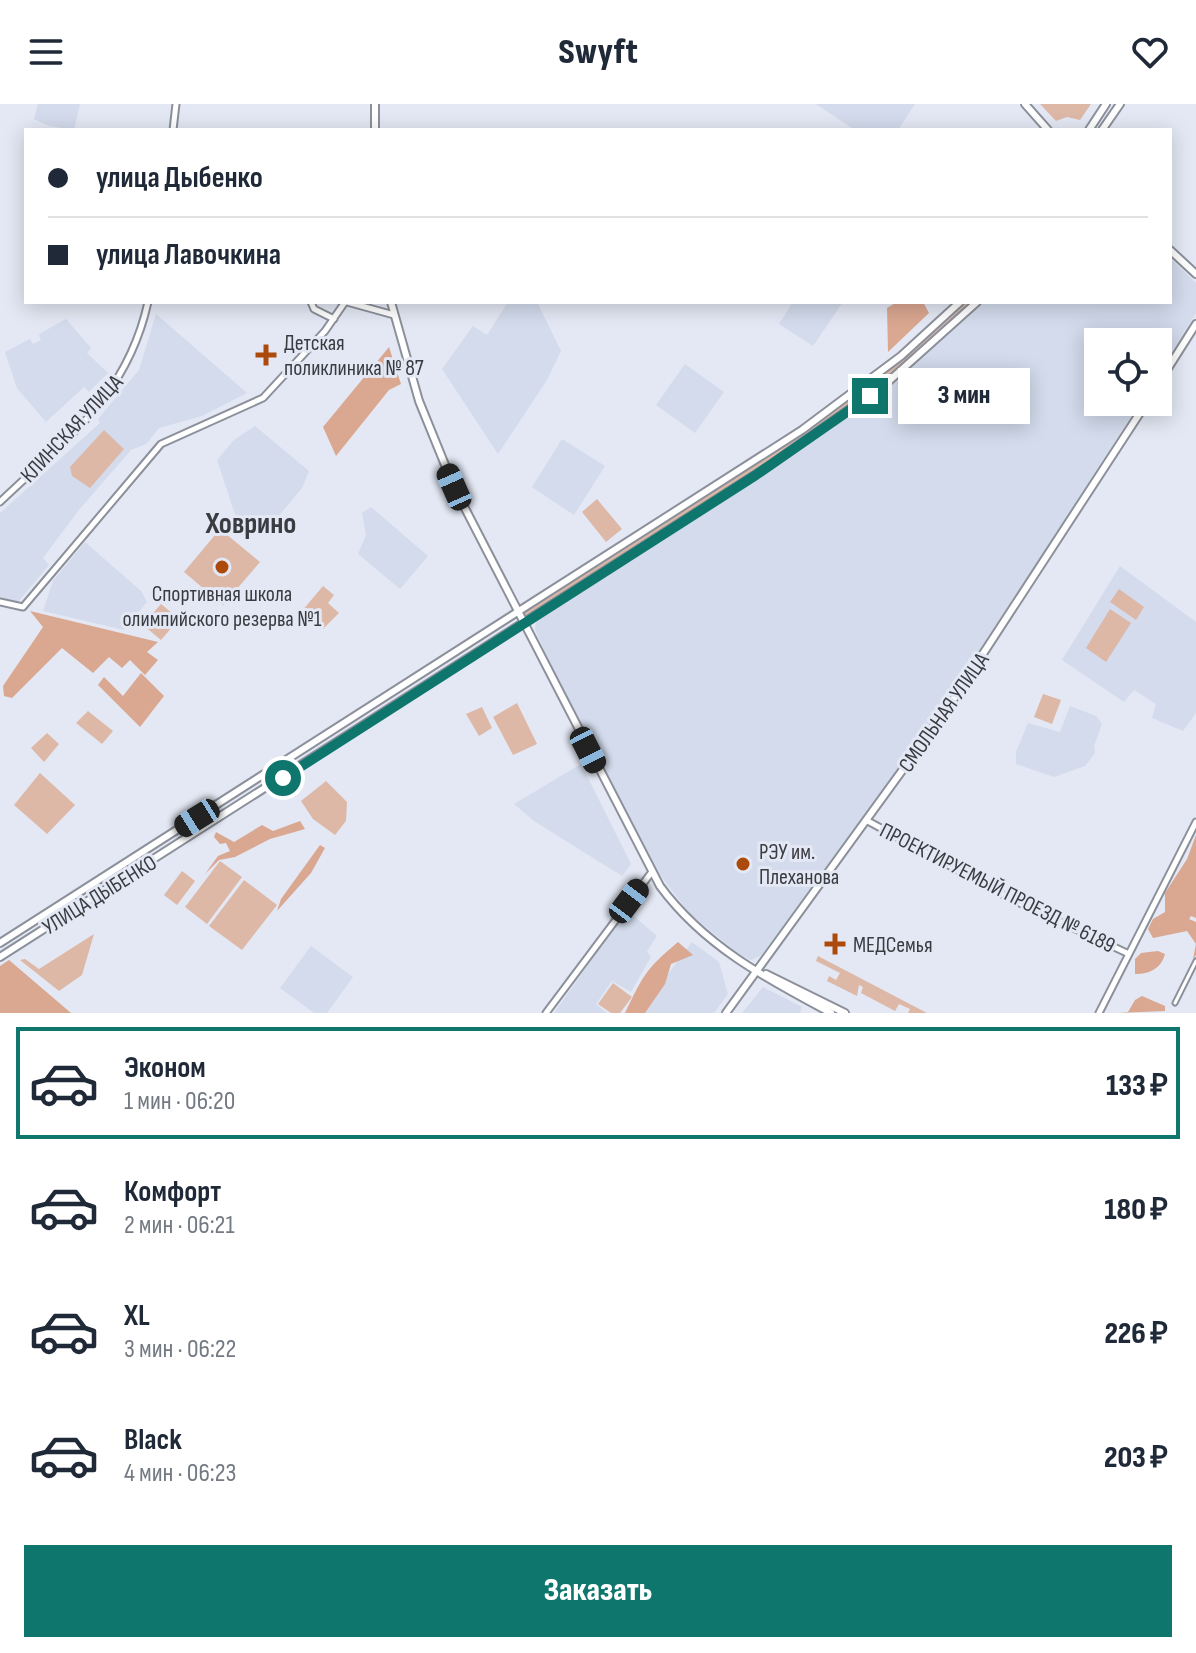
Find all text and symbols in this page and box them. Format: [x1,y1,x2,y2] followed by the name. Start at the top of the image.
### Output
[24,30,68,74] icon: menu
[1128,30,1172,74] icon: heart
[558,31,638,74] text: Swyft
[96,160,263,196] text: улица Дыбенко
[96,237,281,273] text: улица Лавочкина
[1084,328,1172,416] map controls
[1084,328,1172,416] button: locate
[284,330,424,382] place label: Детская поликлиника № 87
[255,344,277,366] marker: Детская поликлиника № 87
[898,368,1030,424] callout: 3 мин
[15,369,129,489] street label: КЛИНСКАЯ УЛИЦА
[852,378,888,414] route end
[938,380,990,411] text: 3 мин
[433,460,475,514] car
[205,506,296,542] district label: Ховрино
[213,558,231,576] marker: Спортивная школа олимпийского резерва №1
[122,581,322,633] place label: Спортивная школа олимпийского резерва №1
[893,647,996,778] street label: СМОЛЬНАЯ УЛИЦА
[566,723,610,777] car
[265,760,301,796] route start
[170,795,224,841] car
[875,817,1120,960] street label: ПРОЕКТИРУЕМЫЙ ПРОЕЗД № 6189
[759,839,839,891] place label: РЭУ им. Плеханова
[38,849,162,941] street label: УЛИЦА ДЫБЕНКО
[734,855,752,873] marker: РЭУ им. Плеханова
[605,875,653,927] car
[853,932,933,959] place label: МЕДСемья
[824,933,846,955] marker: МЕДСемья
[28,1047,100,1119] icon: car
[124,1050,206,1086] text: Эконом
[1106,1068,1168,1104] text: 133 ₽
[124,1086,235,1117] text: 1 мин · 06:20
[28,1171,100,1243] icon: car
[124,1174,221,1210] text: Комфорт
[1104,1192,1168,1228] text: 180 ₽
[124,1210,235,1241] text: 2 мин · 06:21
[28,1295,100,1367] icon: car
[124,1298,150,1334] text: XL
[1104,1316,1168,1352] text: 226 ₽
[124,1334,236,1365] text: 3 мин · 06:22
[28,1419,100,1491] icon: car
[124,1422,182,1458] text: Black
[1104,1440,1168,1476] text: 203 ₽
[124,1458,236,1489] text: 4 мин · 06:23
[24,1545,1172,1637] button: Заказать

